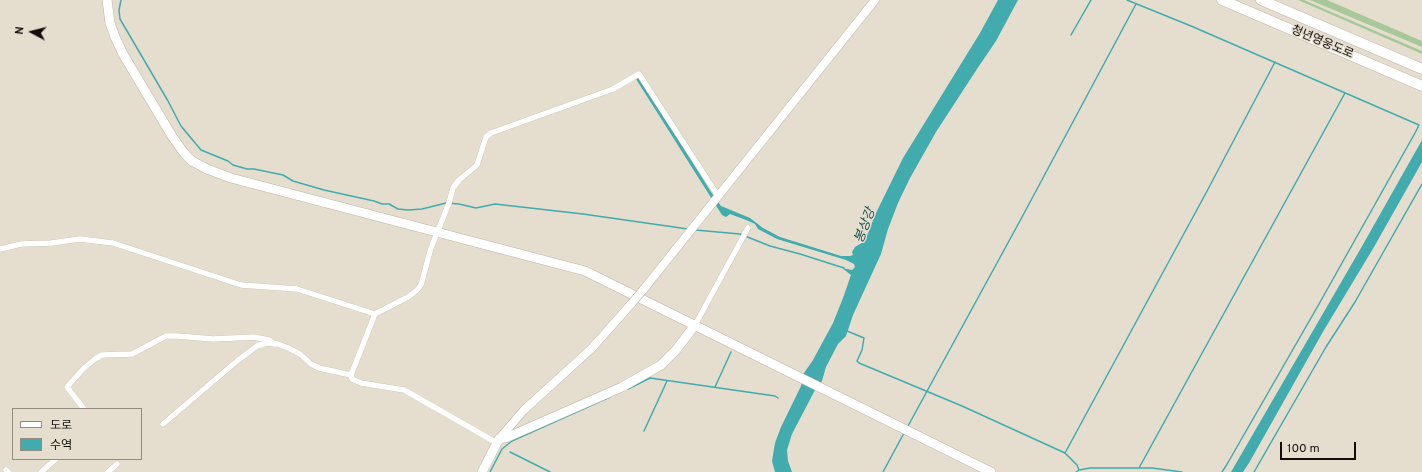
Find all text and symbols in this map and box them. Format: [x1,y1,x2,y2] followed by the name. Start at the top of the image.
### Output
[12,12,52,52] north arrow
[1289,23,1355,63] street label: 청년영웅도로
[13,26,28,35] text: N
[852,206,880,246] water label: 봉상강
[12,408,142,460] legend
[50,418,72,434] text: 도로
[1282,434,1358,460] scale bar
[50,438,72,454] text: 수역
[1287,441,1320,457] text: 100 m

